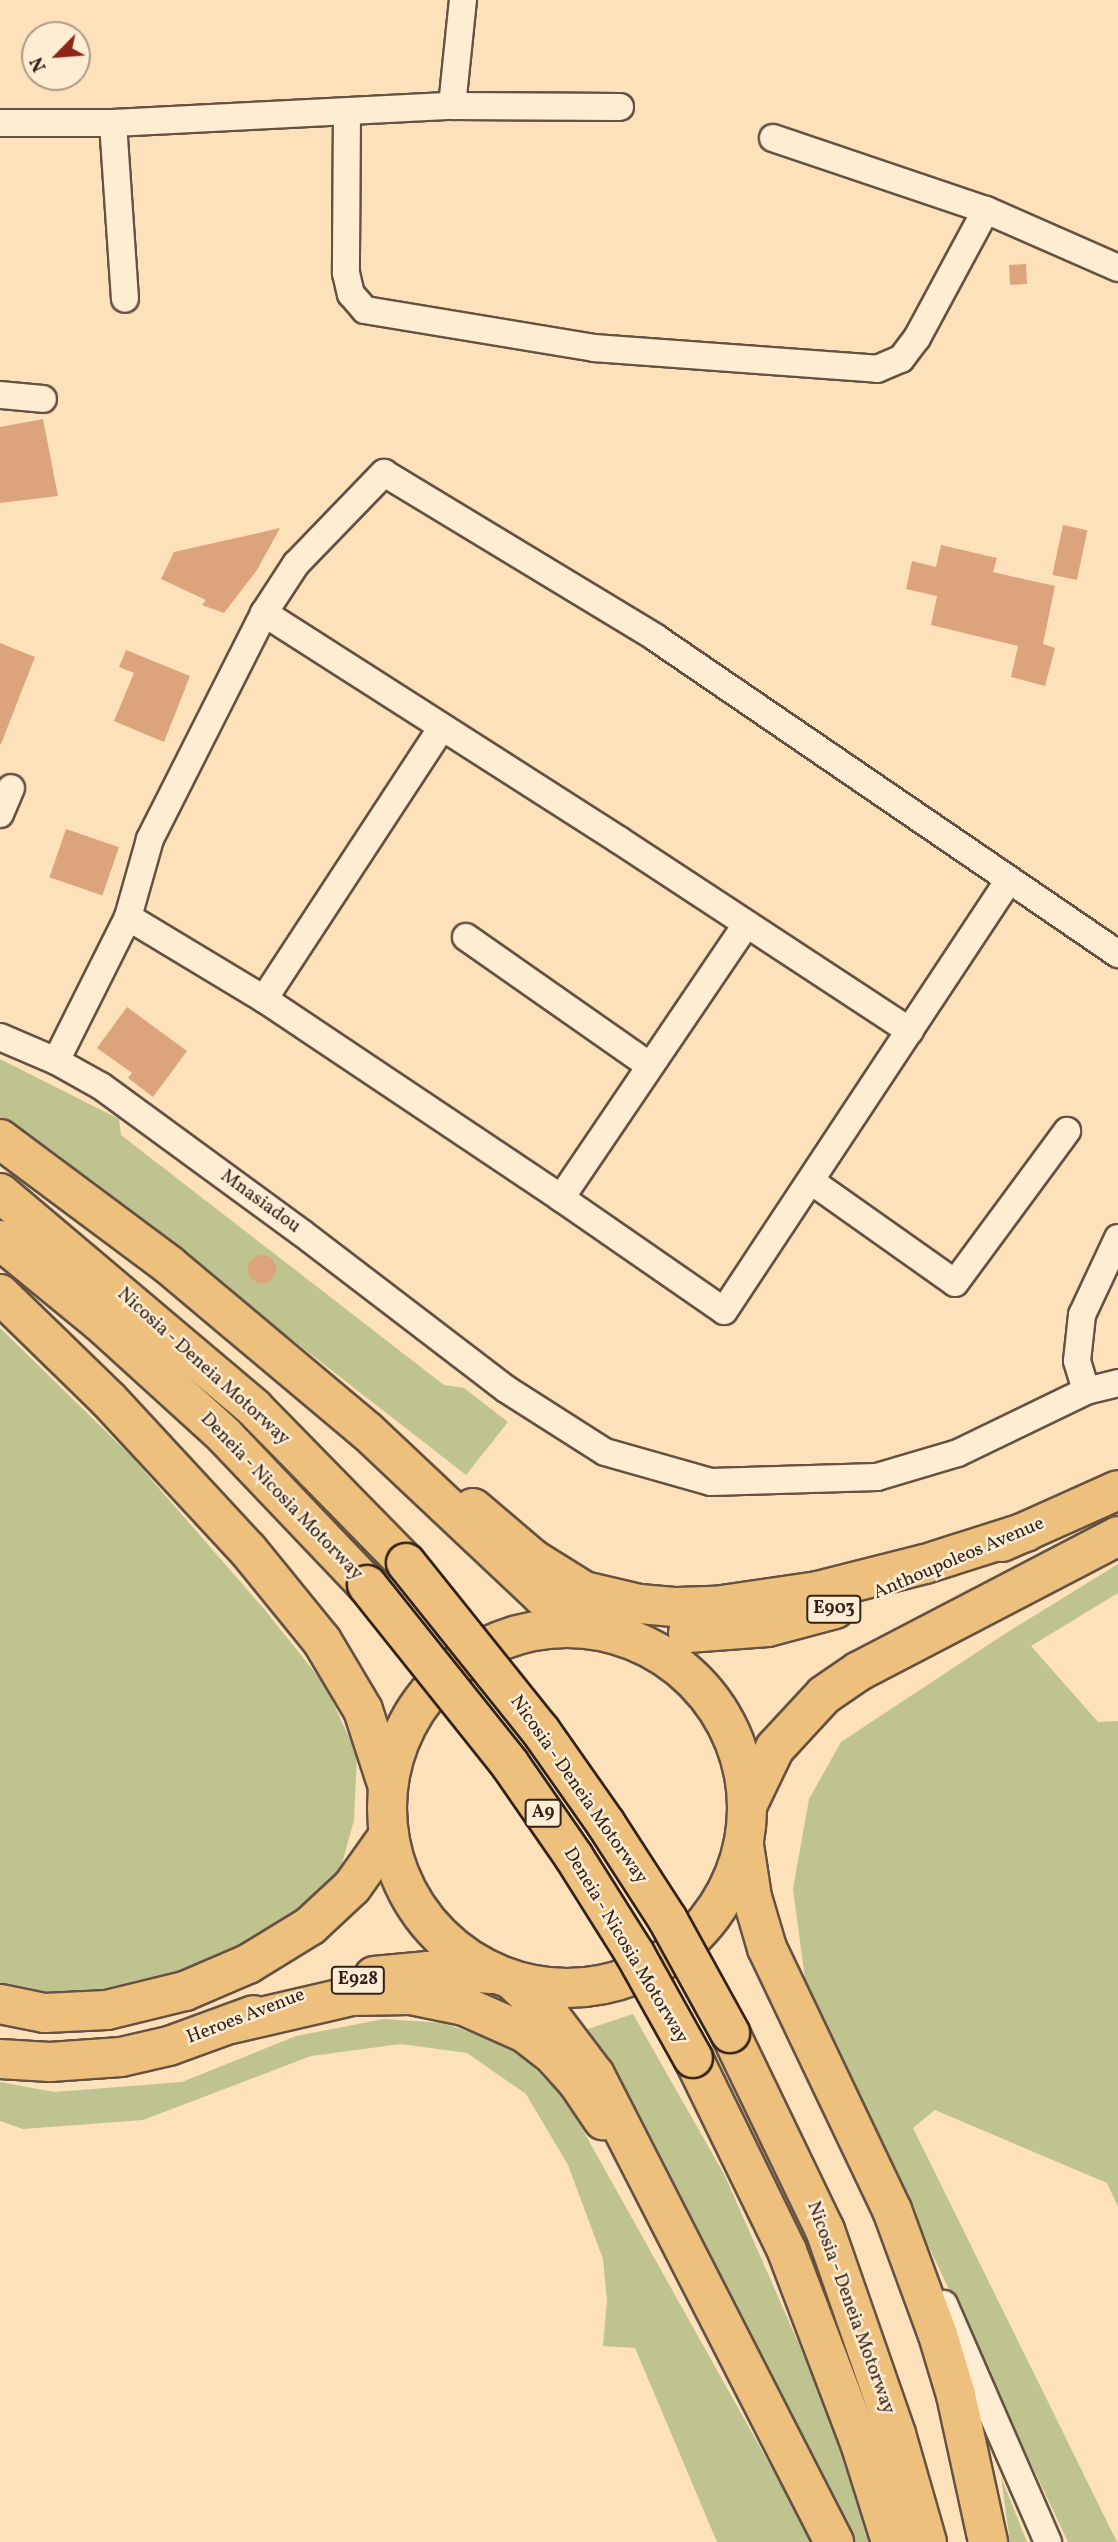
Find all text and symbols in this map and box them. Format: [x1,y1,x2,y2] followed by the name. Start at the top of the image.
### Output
[21,21,91,91] north arrow
[24,52,53,76] text: N
[216,1165,304,1239] street label: Mnasiadou
[112,1283,294,1451] street label: Nicosia - Deneia Motorway
[195,1408,367,1586] street label: Deneia - Nicosia Motorway
[870,1513,1048,1605] street label: Anthoupoleos Avenue
[806,1594,862,1624] road number: E903
[504,1691,652,1889] street label: Nicosia - Deneia Motorway
[524,1798,562,1828] road number: A9
[557,1844,693,2048] street label: Deneia - Nicosia Motorway
[330,1966,386,1994] road number: E928
[184,1984,308,2050] street label: Heroes Avenue
[801,2198,899,2418] street label: Nicosia - Deneia Motorway

